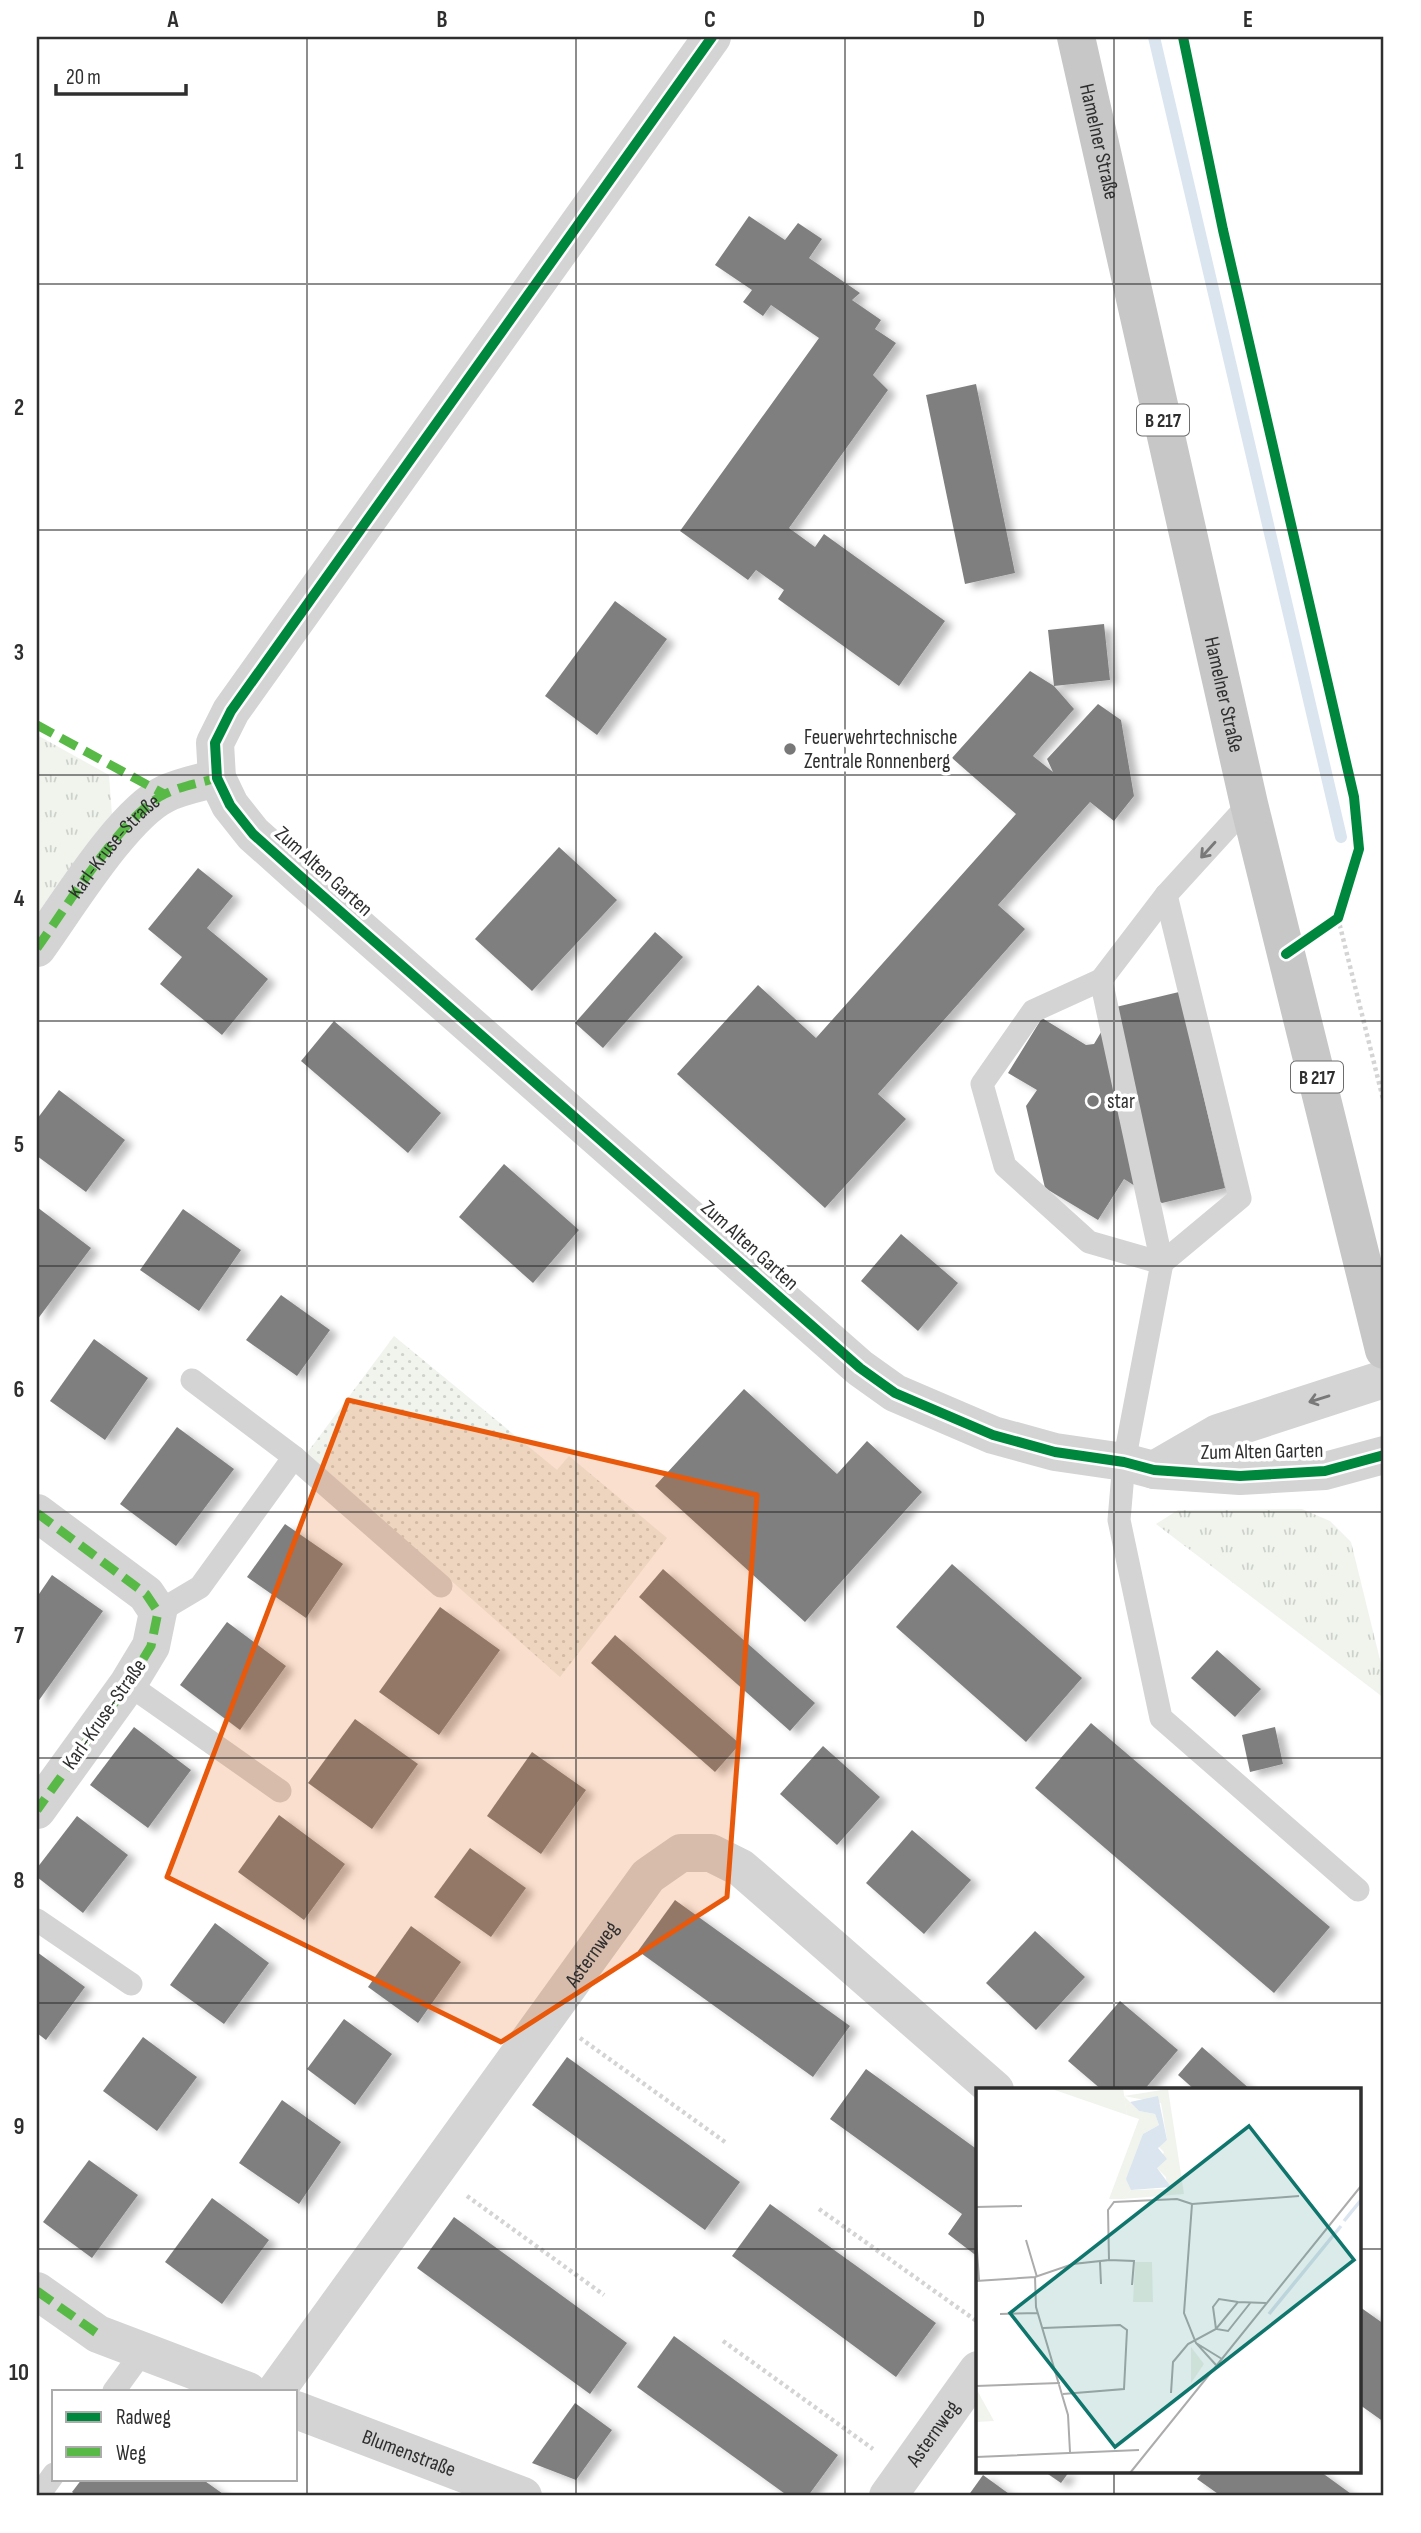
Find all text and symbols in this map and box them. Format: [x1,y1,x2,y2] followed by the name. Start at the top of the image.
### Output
[167,6,180,34] text: A
[437,6,448,34] text: B
[704,6,716,34] text: C
[973,6,985,34] text: D
[1243,6,1253,34] text: E
[56,52,186,96] scale bar
[66,65,101,90] text: 20 m
[1074,81,1124,202] street label: Hamelner Straße
[14,148,24,176] text: 1
[14,394,24,422] text: 2
[1137,404,1189,436] road number: B 217
[1199,634,1249,755] street label: Hamelner Straße
[14,639,24,667] text: 3
[804,725,957,774] place label: Feuerwehrtechnische Zentrale Ronnenberg
[782,741,798,757] marker: Feuerwehrtechnische Zentrale Ronnenberg
[63,789,165,903] street label: Karl-Kruse-Straße
[270,821,378,922] street label: Zum Alten Garten
[1200,840,1216,858] one-way arrow
[14,885,25,913] text: 4
[1291,1062,1343,1092] road number: B 217
[1107,1089,1135,1114] place label: star
[1085,1093,1101,1109] marker: star
[14,1131,24,1159] text: 5
[696,1195,804,1296] street label: Zum Alten Garten
[14,1376,24,1404] text: 6
[1308,1393,1330,1406] one-way arrow
[1200,1438,1324,1465] street label: Zum Alten Garten
[14,1622,24,1650] text: 7
[57,1654,152,1774] street label: Karl-Kruse-Straße
[14,1867,25,1895] text: 8
[559,1917,624,1993] street label: Asternweg
[976,2088,1362,2474] inset map
[14,2113,24,2141] text: 9
[9,2359,29,2387] text: 10
[52,2390,298,2480] legend
[901,2396,965,2472] street label: Asternweg
[116,2405,171,2430] text: Radweg
[359,2424,459,2482] street label: Blumenstraße
[116,2441,146,2466] text: Weg

